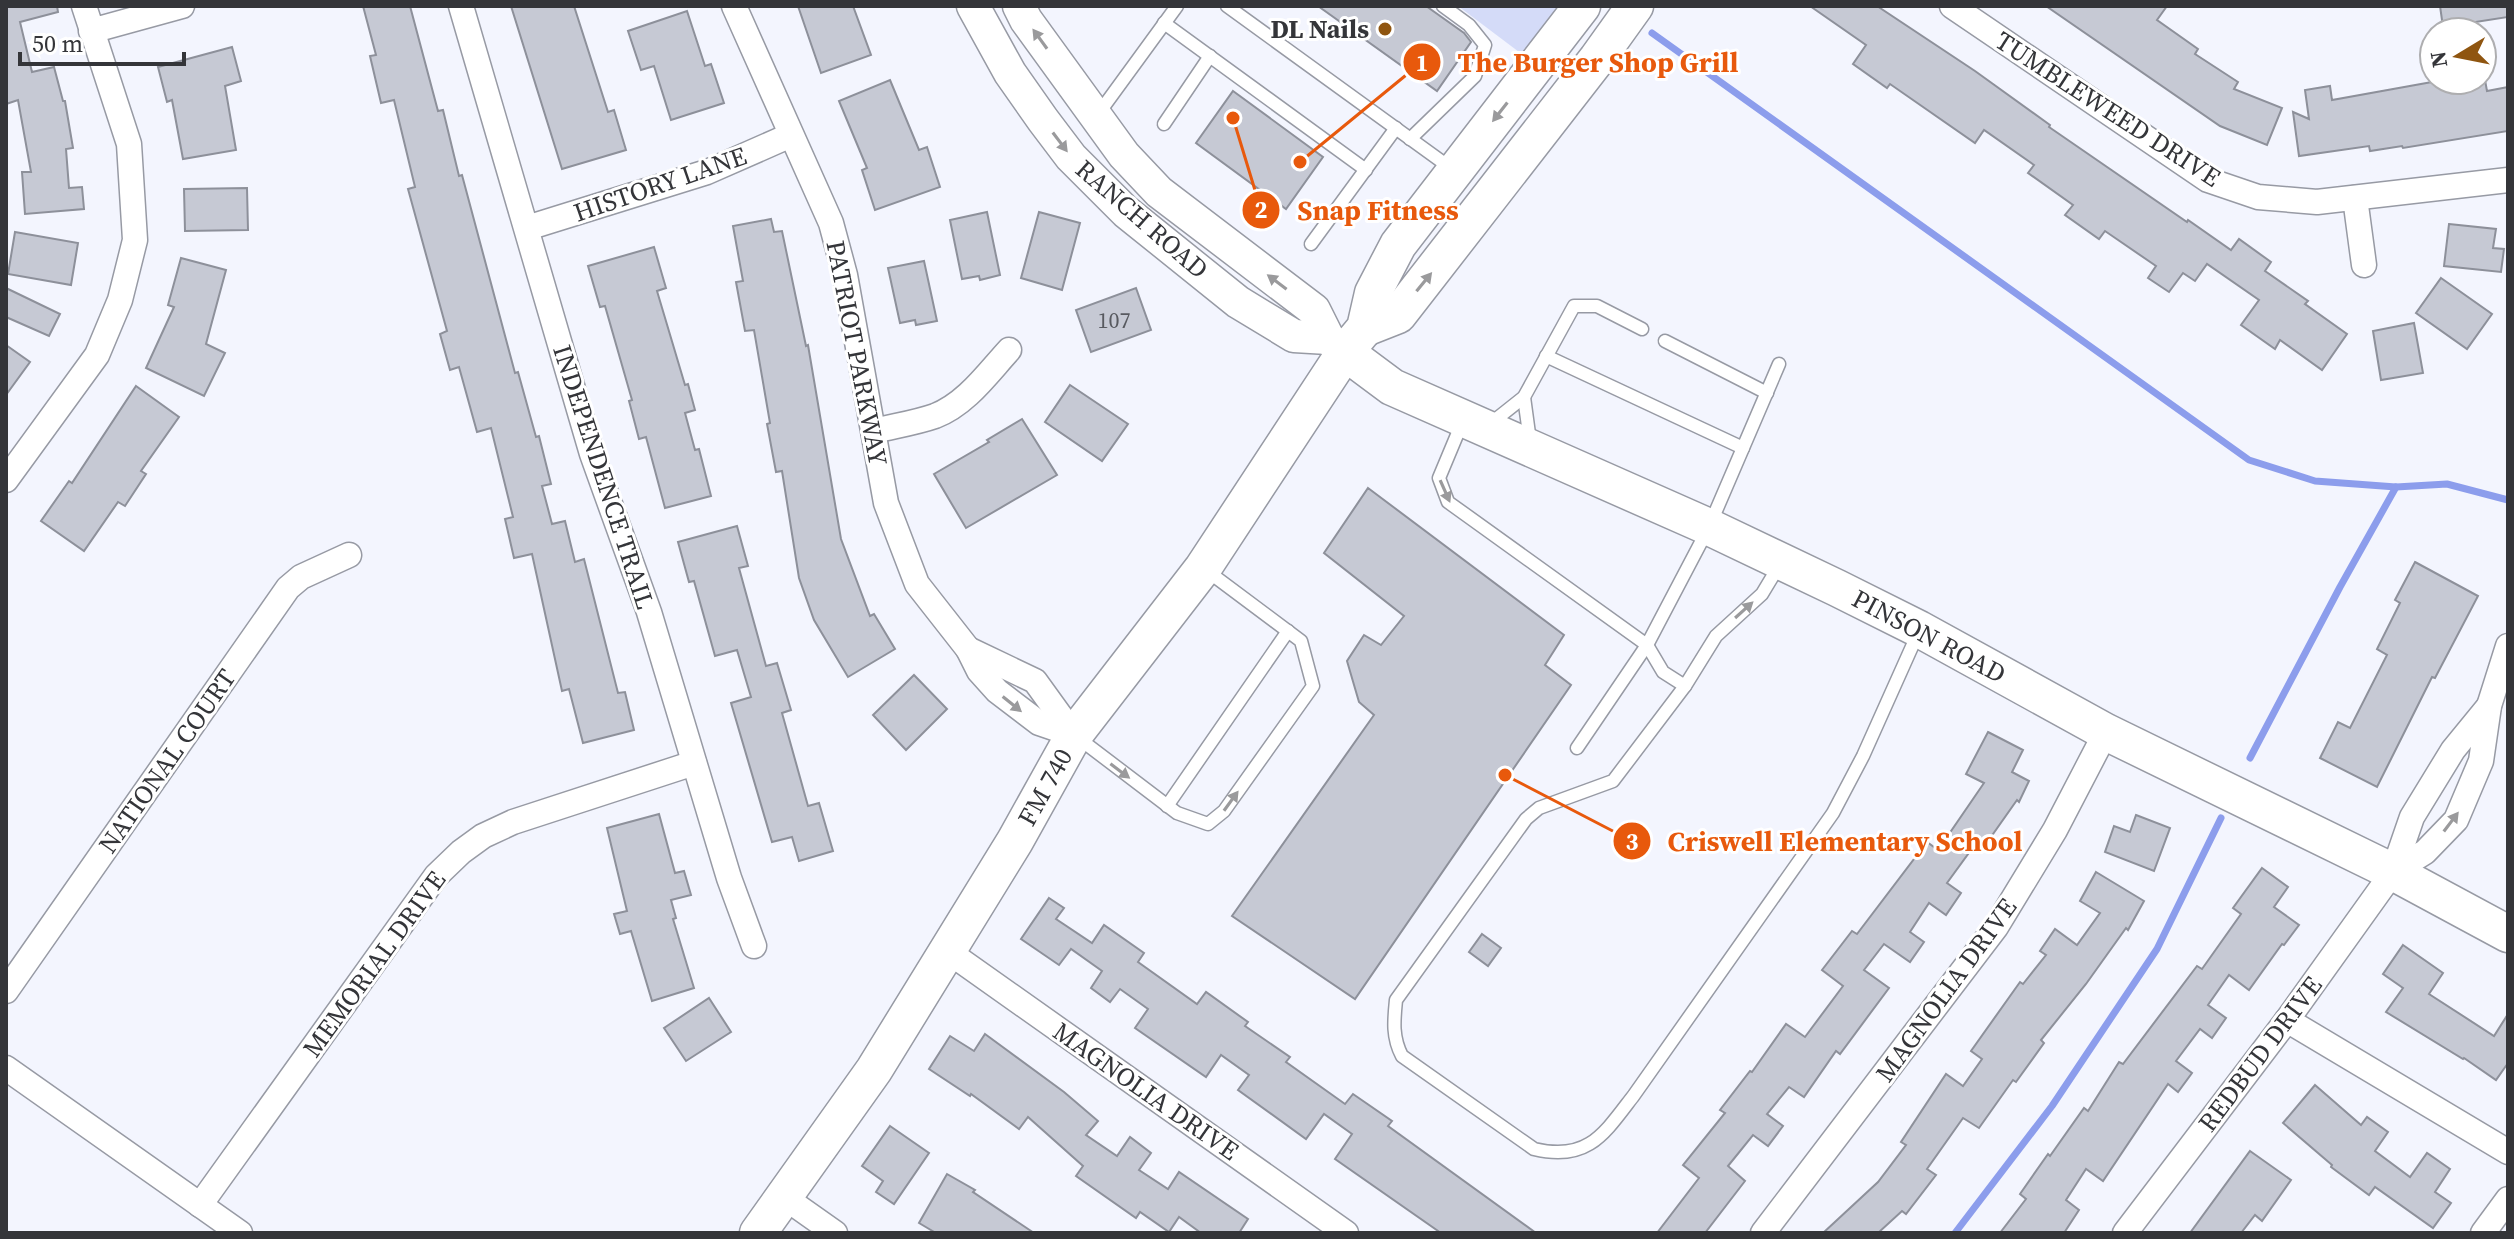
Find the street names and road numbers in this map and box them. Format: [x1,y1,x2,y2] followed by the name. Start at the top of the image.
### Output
[1988,23,2228,195] street label: TUMBLEWEED DRIVE
[569,138,751,230] street label: HISTORY LANE
[1068,151,1216,287] street label: RANCH ROAD
[818,237,897,469] street label: PATRIOT PARKWAY
[544,340,664,614] street label: INDEPENDENCE TRAIL
[1846,580,2012,692] street label: PINSON ROAD
[90,661,244,860] street label: NATIONAL COURT
[1009,742,1081,832] street label: FM 740
[294,863,454,1065] street label: MEMORIAL DRIVE
[1867,891,2025,1089] street label: MAGNOLIA DRIVE
[2190,969,2330,1139] street label: REDBUD DRIVE
[1046,1013,1246,1169] street label: MAGNOLIA DRIVE

